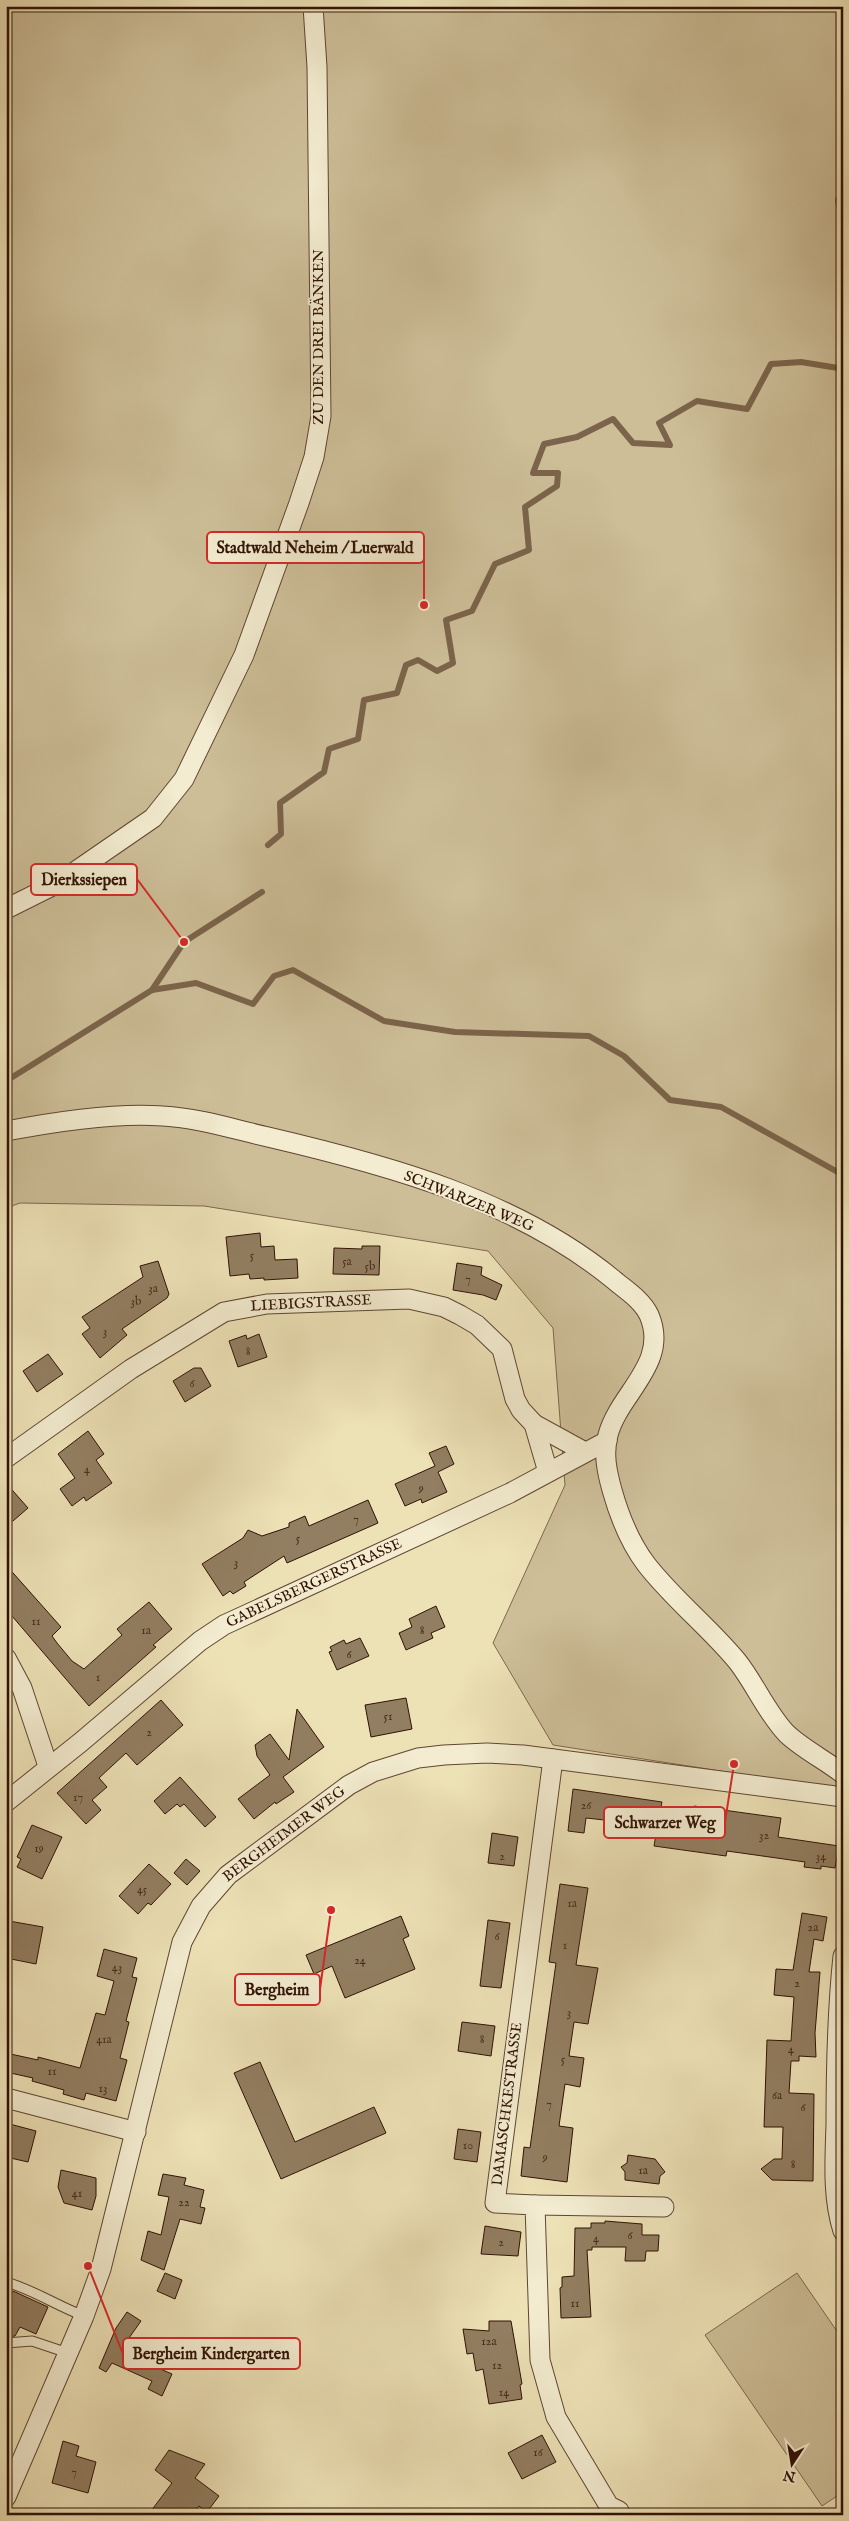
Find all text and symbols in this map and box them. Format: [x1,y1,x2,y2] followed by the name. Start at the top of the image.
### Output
[309,249,328,425] street label: ZU DEN DREI BÄNKEN
[207,532,424,563] callout: Stadtwald Neheim / Luerwald
[216,539,414,559] text: Stadtwald Neheim / Luerwald
[31,864,137,895] callout: Dierkssiepen
[41,871,128,891] text: Dierkssiepen
[401,1166,537,1236] street label: SCHWARZER WEG
[250,1248,255,1263] house number: 5
[342,1254,353,1269] house number: 5a
[365,1259,375,1274] house number: 5b
[465,1272,471,1287] house number: 7
[148,1281,159,1296] house number: 3a
[250,1290,372,1316] street label: LIEBIGSTRASSE
[131,1294,141,1309] house number: 3b
[103,1324,107,1339] house number: 3
[246,1344,251,1359] house number: 8
[189,1376,195,1391] house number: 6
[84,1462,90,1477] house number: 4
[417,1481,424,1496] house number: 9
[353,1512,359,1527] house number: 7
[296,1531,301,1546] house number: 5
[223,1534,405,1632] street label: GABELSBERGERSTRASSE
[234,1555,238,1570] house number: 3
[32,1614,40,1629] house number: 11
[141,1623,152,1638] house number: 1a
[420,1623,425,1638] house number: 8
[346,1647,352,1662] house number: 6
[96,1670,100,1685] house number: 1
[384,1709,392,1724] house number: 51
[146,1725,152,1740] house number: 2
[219,1782,349,1886] street label: BERGHEIMER WEG
[73,1790,83,1805] house number: 17
[581,1798,592,1813] house number: 26
[604,1807,725,1838] callout: Schwarzer Weg
[614,1814,717,1834] text: Schwarzer Weg
[759,1828,769,1843] house number: 32
[34,1841,44,1856] house number: 19
[499,1849,505,1864] house number: 2
[816,1849,826,1864] house number: 34
[137,1882,148,1897] house number: 45
[567,1896,578,1911] house number: 1a
[808,1920,819,1935] house number: 2a
[494,1929,500,1944] house number: 6
[563,1938,567,1953] house number: 1
[354,1953,366,1968] house number: 24
[112,1960,122,1975] house number: 43
[235,1974,320,2005] callout: Bergheim
[794,1976,800,1991] house number: 2
[245,1981,310,2001] text: Bergheim
[567,2005,571,2020] house number: 3
[488,2021,526,2187] street label: DAMASCHKESTRASSE
[96,2032,113,2047] house number: 41a
[480,2032,485,2047] house number: 8
[788,2042,794,2057] house number: 4
[561,2052,566,2067] house number: 5
[48,2064,56,2079] house number: 11
[99,2081,107,2096] house number: 13
[772,2088,783,2103] house number: 6a
[546,2097,552,2112] house number: 7
[800,2100,806,2115] house number: 6
[463,2138,473,2153] house number: 10
[541,2150,548,2165] house number: 9
[791,2157,796,2172] house number: 8
[638,2163,649,2178] house number: 1a
[72,2186,82,2201] house number: 41
[178,2195,190,2210] house number: 22
[627,2228,633,2243] house number: 6
[593,2231,599,2246] house number: 4
[498,2235,504,2250] house number: 2
[571,2296,579,2311] house number: 11
[481,2334,497,2349] house number: 12a
[123,2338,300,2369] callout: Bergheim Kindergarten
[132,2345,290,2365] text: Bergheim Kindergarten
[492,2358,502,2373] house number: 12
[499,2385,509,2400] house number: 14
[766,2438,816,2488] north arrow
[533,2445,544,2460] house number: 16
[71,2465,77,2480] house number: 7
[782,2466,798,2486] text: N

